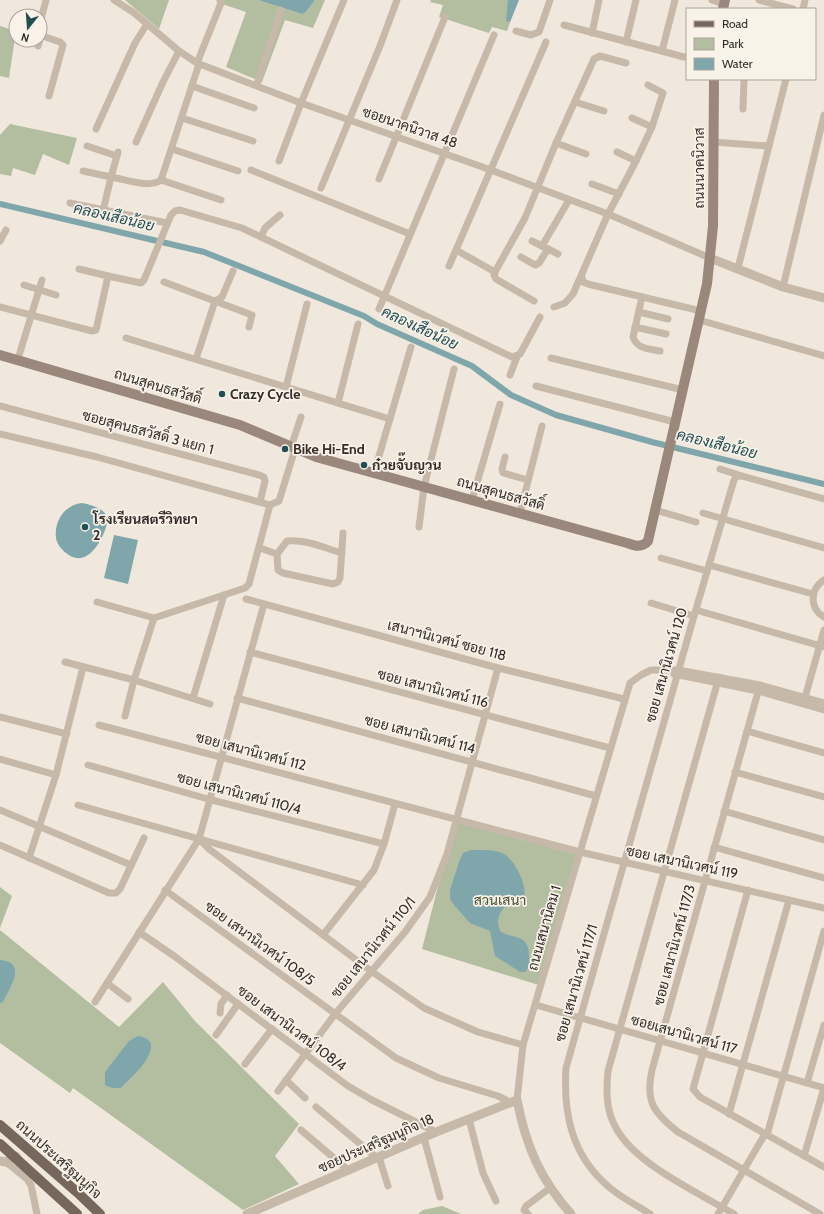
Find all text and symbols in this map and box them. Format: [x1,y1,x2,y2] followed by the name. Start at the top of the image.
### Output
[8,8,48,48] north arrow
[686,8,816,80] legend
[722,16,748,31] text: Road
[19,30,31,45] text: N
[722,36,744,51] text: Park
[722,56,753,71] text: Water
[360,102,460,152] street label: ซอยนาคนิวาส 48
[690,127,708,209] street label: ถนนนาคนิวาส
[72,198,157,235] water label: คลองเสือน้อย
[379,302,462,354] water label: คลองเสือน้อย
[112,361,205,409] street label: ถนนสุคนธสวัสดิ์
[230,385,300,403] place label: Crazy Cycle
[217,389,227,399] marker: Crazy Cycle
[80,403,217,459] street label: ซอยสุคนธสวัสดิ์ 3 แยก 1
[675,424,760,463] water label: คลองเสือน้อย
[293,440,365,458] place label: Bike Hi-End
[280,444,290,454] marker: Bike Hi-End
[372,452,442,474] place label: ก๋วยจั๊บญวน
[359,460,369,470] marker: ก๋วยจั๊บญวน
[455,469,548,515] street label: ถนนสุคนธสวัสดิ์
[92,510,198,544] place label: โรงเรียนสตรีวิทยา 2
[80,522,90,532] marker: โรงเรียนสตรีวิทยา 2
[641,605,691,725] street label: ซอย เสนานิเวศน์ 120
[386,615,508,665] street label: เสนาฯนิเวศน์ ซอย 118
[376,665,491,711] street label: ซอย เสนานิเวศน์ 116
[362,711,478,757] street label: ซอย เสนานิเวศน์ 114
[194,728,308,774] street label: ซอย เสนานิเวศน์ 112
[175,768,303,818] street label: ซอย เสนานิเวศน์ 110/4
[624,841,740,883] street label: ซอย เสนานิเวศน์ 119
[523,883,565,973] street label: ถนนเสนานิคม 1
[649,883,699,1007] street label: ซอย เสนานิเวศน์ 117/3
[474,891,526,909] park label: สวนเสนา
[327,893,419,1001] street label: ซอย เสนานิเวศน์ 110/1
[201,897,319,989] street label: ซอย เสนานิเวศน์ 108/5
[551,922,601,1044] street label: ซอย เสนานิเวศน์ 117/1
[234,981,350,1075] street label: ซอย เสนานิเวศน์ 108/4
[629,1010,739,1058] street label: ซอยเสนานิเวศน์ 117
[315,1109,437,1177] street label: ซอยประเสริฐมนูกิจ 18
[12,1116,106,1203] street label: ถนนประเสริฐมนูกิจ

